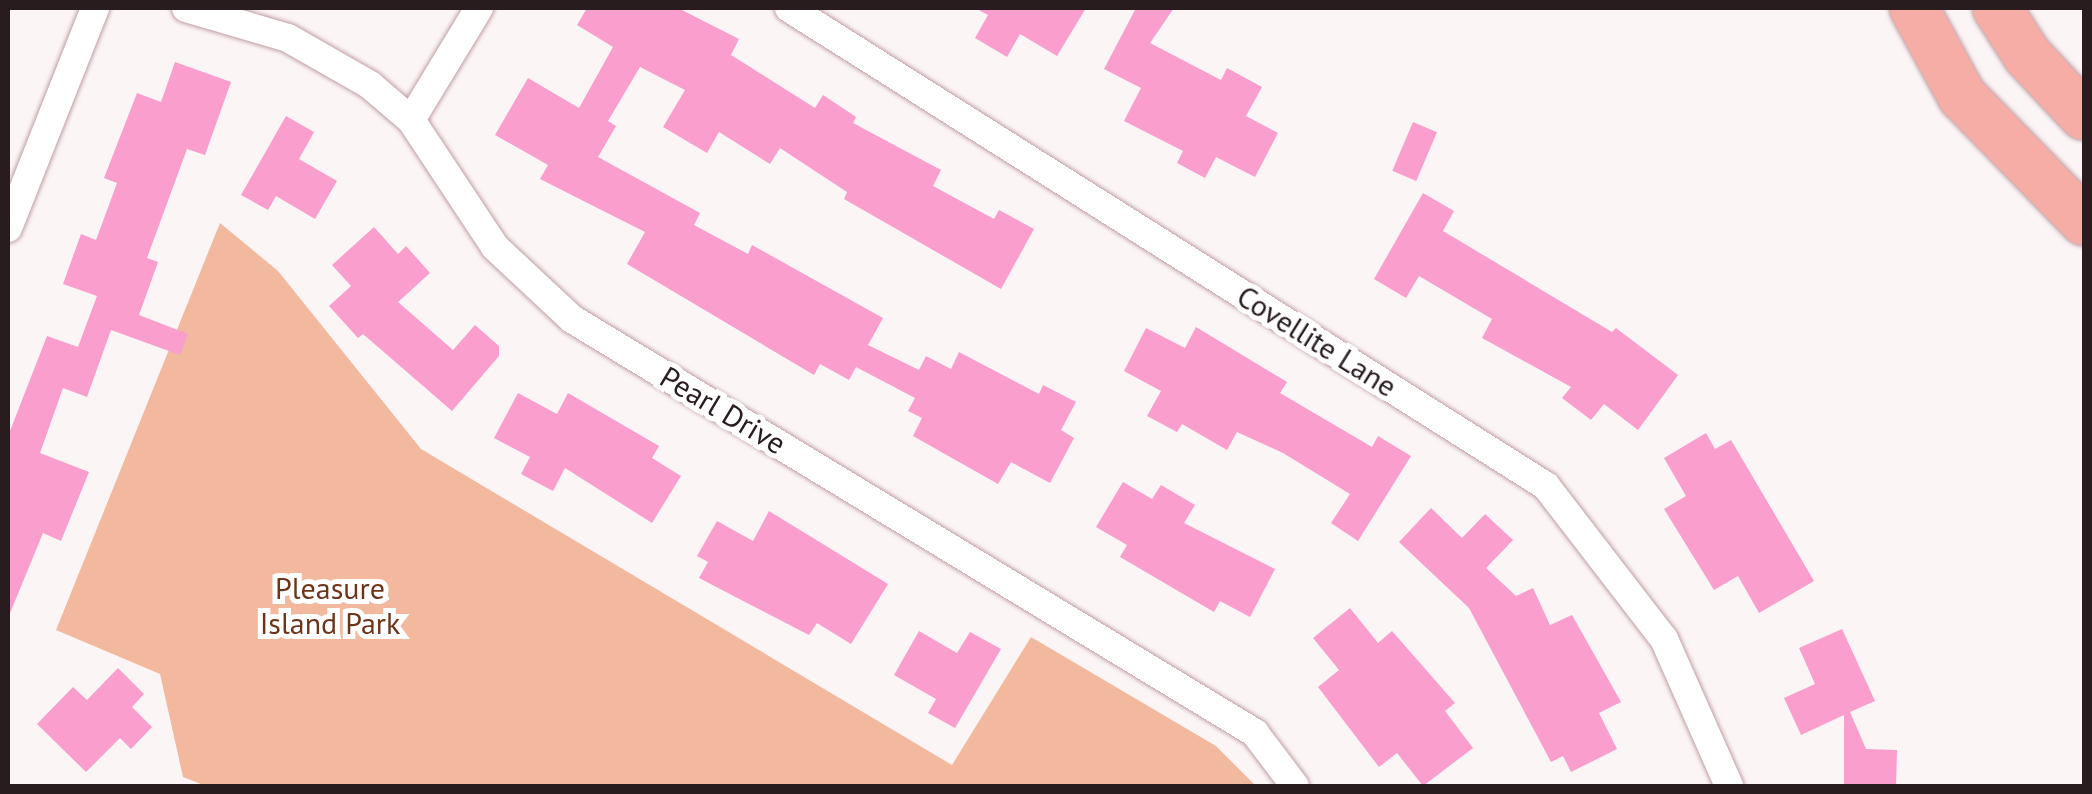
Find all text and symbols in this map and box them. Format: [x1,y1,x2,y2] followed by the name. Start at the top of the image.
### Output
[1231,278,1403,404] street label: Covellite Lane
[654,359,792,461] street label: Pearl Drive
[260,570,400,640] park label: Pleasure Island Park

